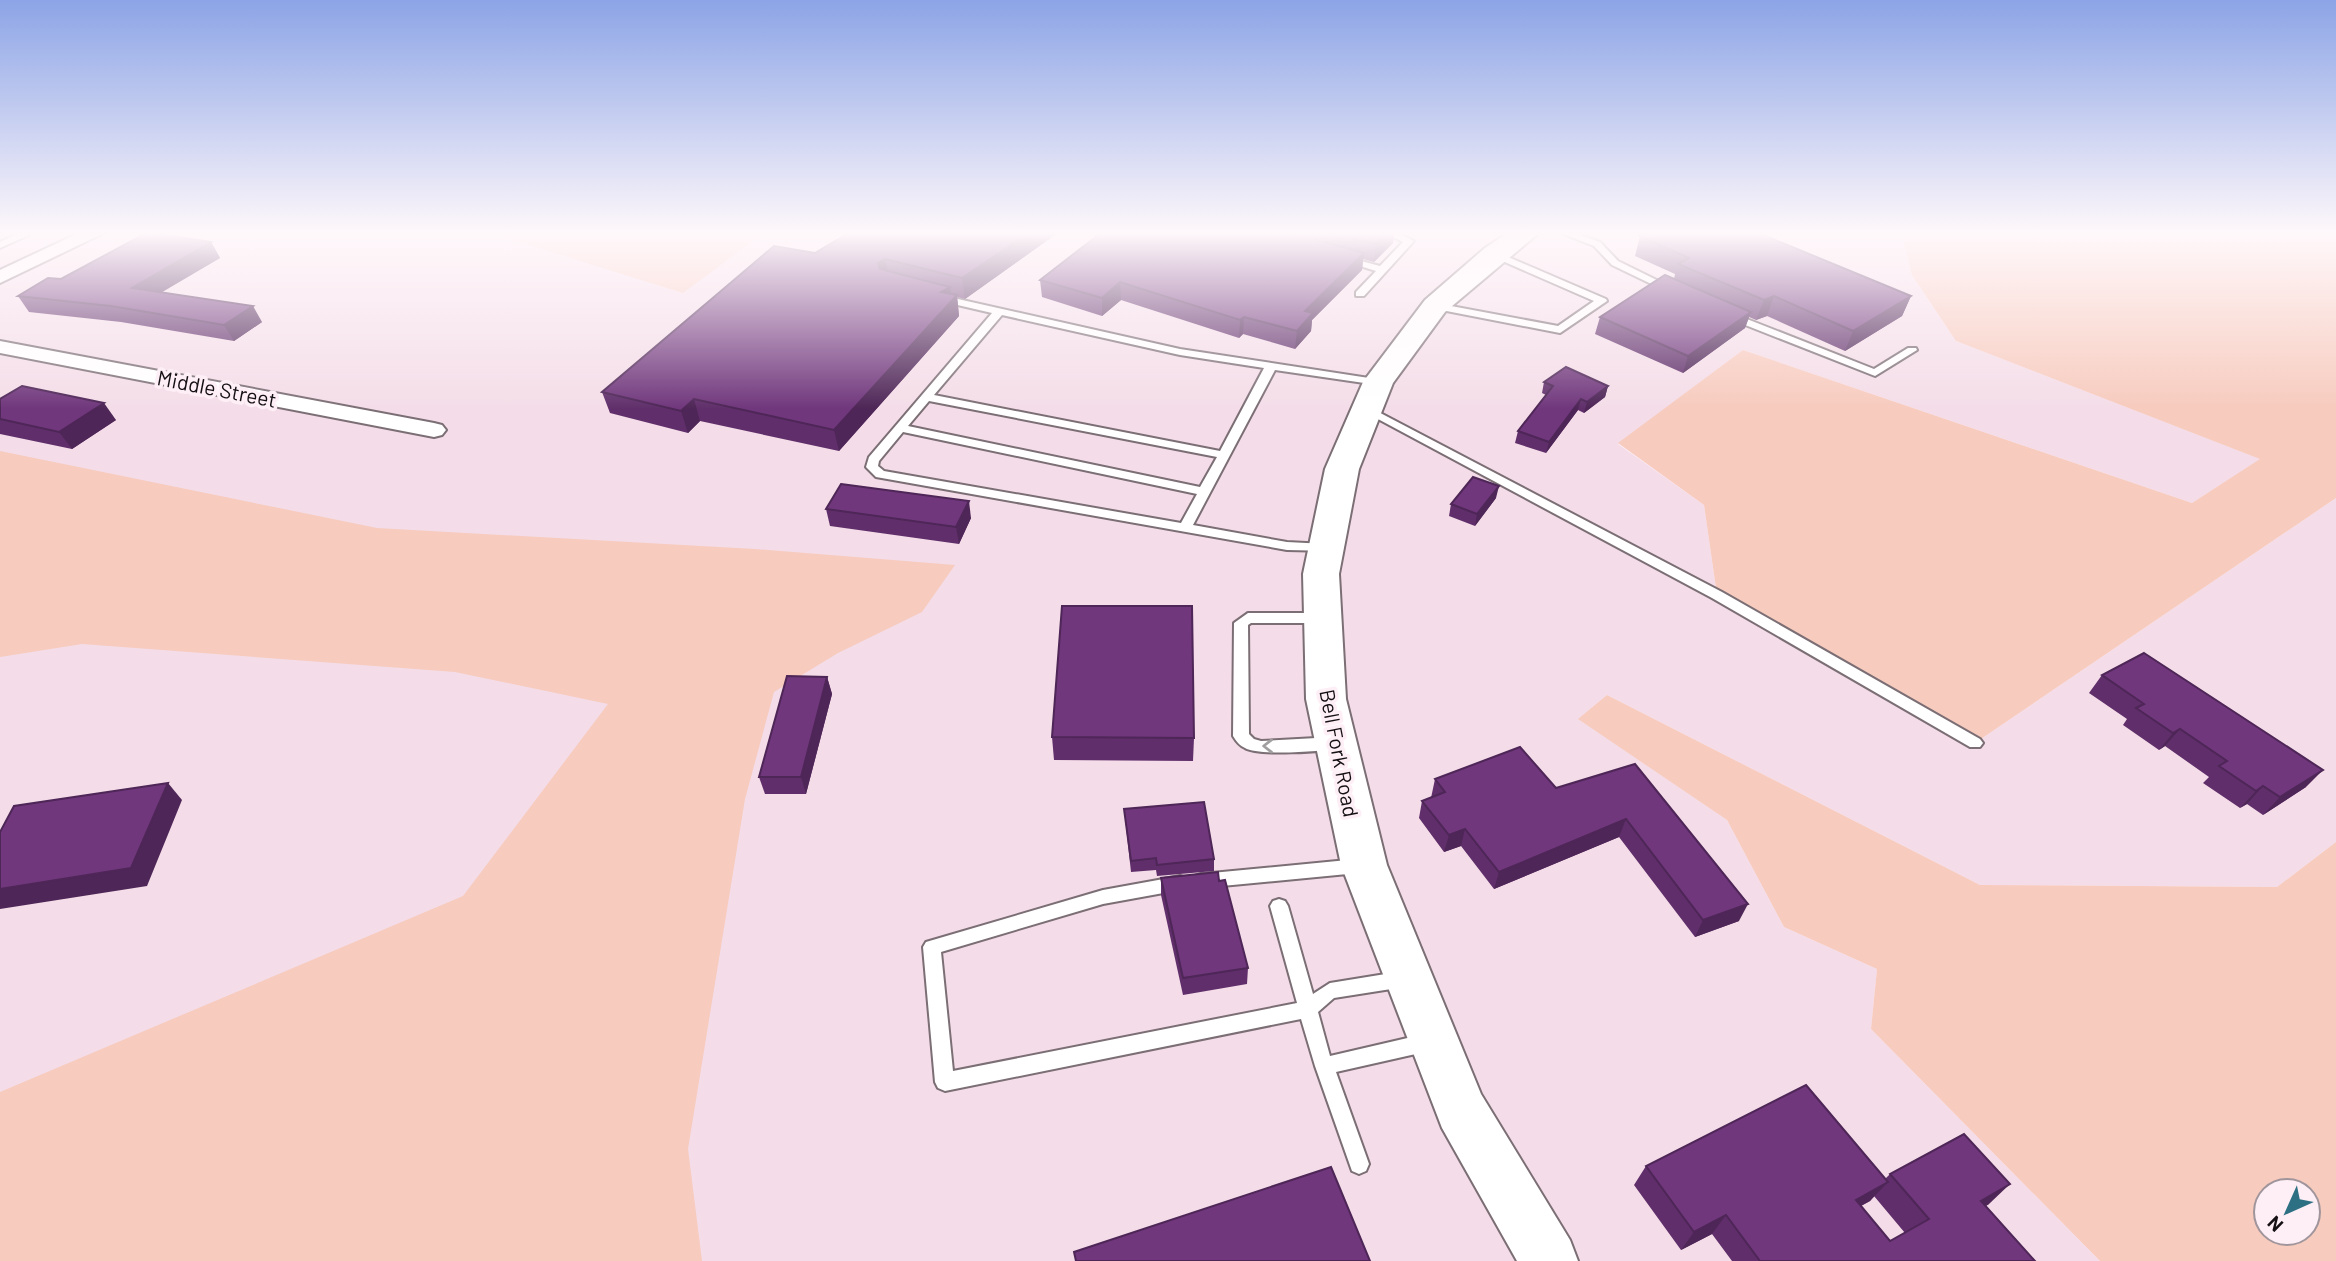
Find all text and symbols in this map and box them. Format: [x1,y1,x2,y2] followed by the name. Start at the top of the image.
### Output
[155,364,279,412] street label: Middle Street
[1315,687,1365,819] street label: Bell Fork Road
[1262,738,1273,754] one-way arrow
[2252,1177,2322,1247] north arrow
[2262,1212,2287,1237] text: N

